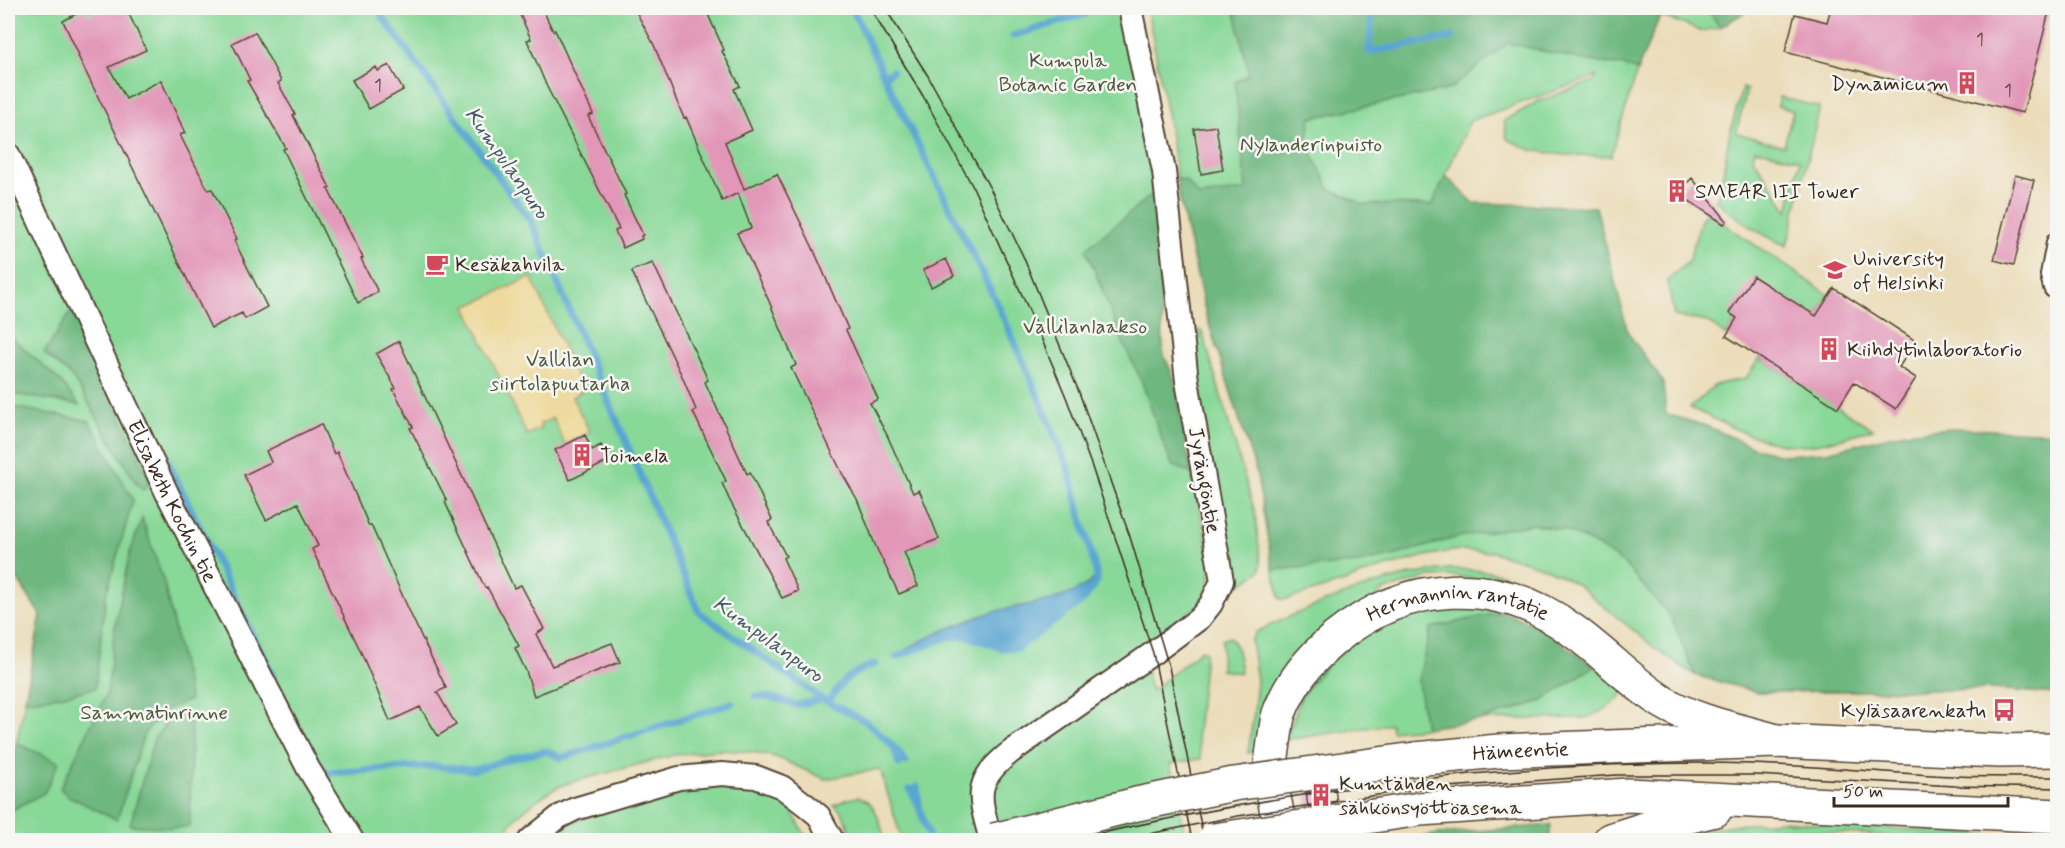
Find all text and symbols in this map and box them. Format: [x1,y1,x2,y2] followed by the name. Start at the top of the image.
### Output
[1976,28,1984,52] house number: 1
[999,47,1137,99] park label: Kumpula Botanic Garden
[1831,70,1949,98] place label: Dynamicum
[1954,70,1980,96] building icon: Dynamicum
[374,74,382,98] house number: 1
[2004,79,2012,103] house number: 1
[458,102,555,225] water label: Kumpulanpuro
[1240,131,1382,159] park label: Nylanderinpuisto
[1664,178,1690,204] building icon: SMEAR III Tower
[1695,178,1859,206] place label: SMEAR III Tower
[1853,245,1944,297] place label: University of Helsinki
[424,251,450,277] cafe icon: Kesäkahvila
[455,251,565,279] place label: Kesäkahvila
[1822,257,1848,283] school or university icon: University of Helsinki
[1023,313,1147,341] park label: Vallilanlaakso
[1816,336,1842,362] building icon: Kiihdytinlaboratorio
[1847,336,2022,364] place label: Kiihdytinlaboratorio
[490,346,630,398] park label: Vallilan siirtolapuutarha
[120,416,224,588] street label: Elisabeth Kochin tie
[1179,425,1227,536] street label: Jyrängöntie
[569,442,595,468] building icon: Toimela
[600,442,669,470] place label: Toimela
[1362,578,1554,629] text: Hermannin rantatie
[707,590,829,689] water label: Kumpulanpuro
[1364,607,1552,633] street label: Hermannin rantatie
[1840,697,1986,725] place label: Kyläsaarenkatu
[1991,697,2017,723] bus stop icon: Kyläsaarenkatu
[80,699,228,727] park label: Sammatinrinne
[1471,735,1569,768] street label: Hämeentie
[1339,770,1522,822] place label: Kumtähden sähkönsyöttöasema
[1834,770,2008,808] scale bar
[1843,780,1883,804] text: 50 m
[1308,782,1334,808] building icon: Kumtähden sähkönsyöttöasema

